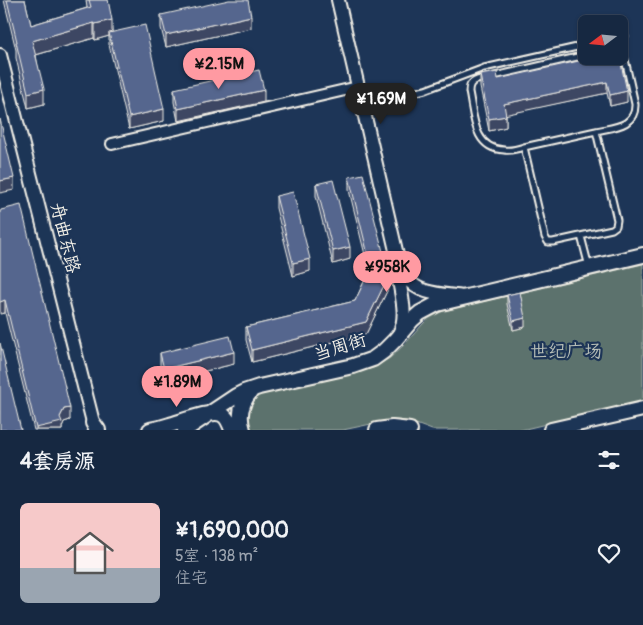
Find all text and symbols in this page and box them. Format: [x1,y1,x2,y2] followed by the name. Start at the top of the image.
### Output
[578,15,628,65] north arrow
[578,15,628,65] map controls
[178,48,260,90] pin: ¥2.15M
[194,54,244,74] text: ¥2.15M
[340,82,422,125] pin: ¥1.69M
[356,89,406,109] text: ¥1.69M
[45,200,85,276] street label: 舟曲东路
[352,250,422,293] pin: ¥958K
[364,257,410,277] text: ¥958K
[311,328,369,366] street label: 当周街
[530,340,602,363] park label: 世纪广场
[136,366,218,408] pin: ¥1.89M
[153,372,201,392] text: ¥1.89M
[595,446,623,474] icon: filters
[20,448,95,475] text: 4套房源
[175,517,289,544] text: ¥1,690,000
[60,523,120,583] icon: home
[595,539,623,567] icon: heart
[175,546,258,566] text: 5室 · 138 m²
[175,568,207,588] text: 住宅

